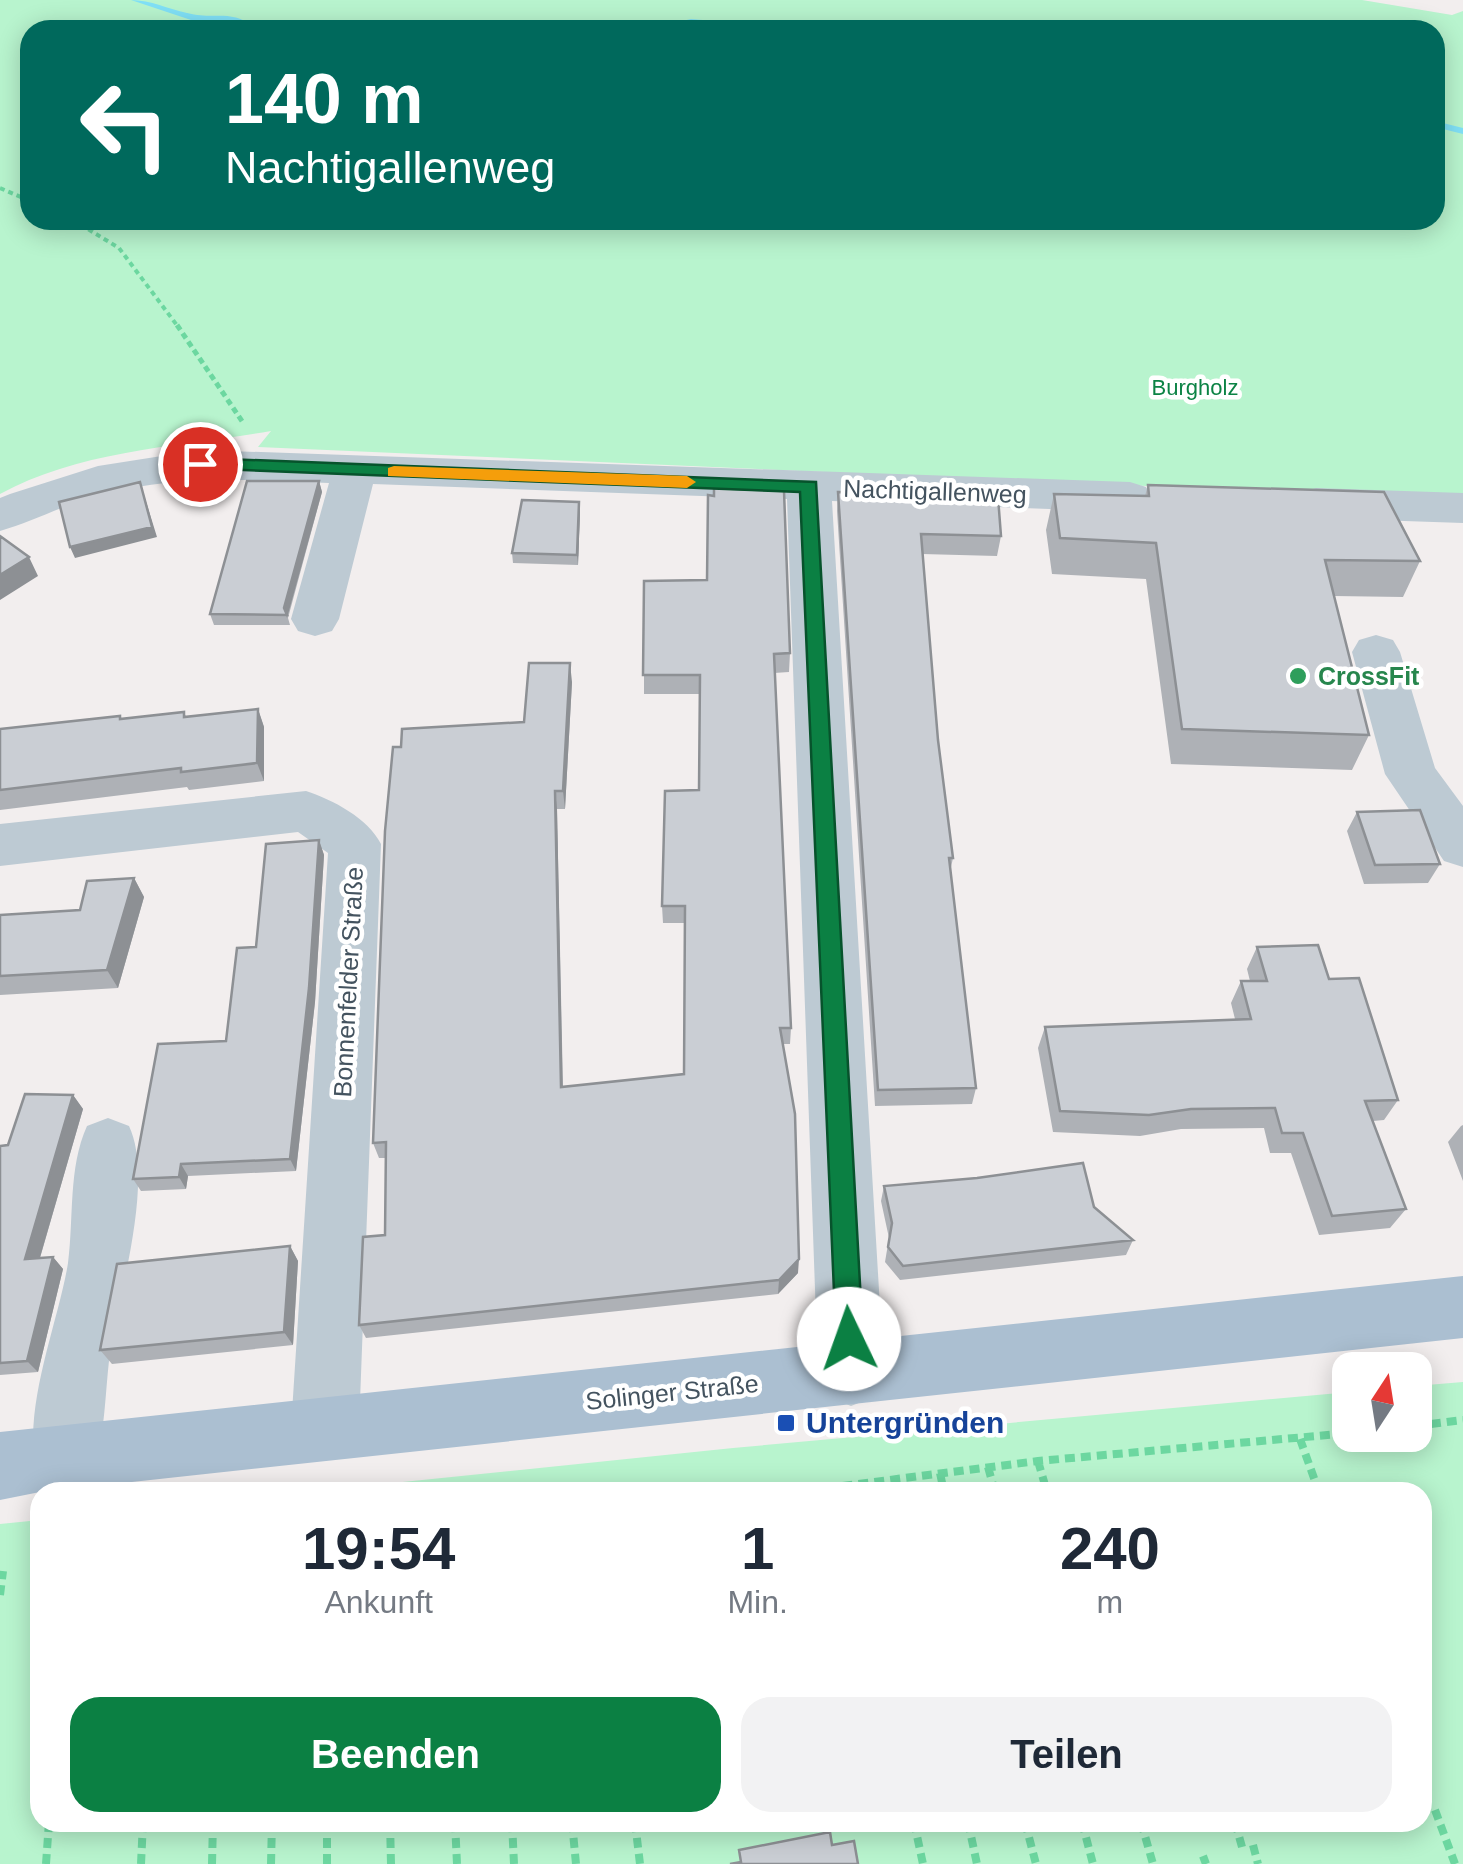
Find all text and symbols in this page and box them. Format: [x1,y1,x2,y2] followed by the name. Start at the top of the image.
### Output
[60,60,190,190] icon: left
[225,60,423,138] text: 140 m
[225,142,555,193] text: Nachtigallenweg
[1152,375,1238,400] park label: Burgholz
[158,422,243,507] pin
[173,437,228,492] icon: arrive
[843,474,1027,508] street label: Nachtigallenweg
[1318,662,1420,690] place label: CrossFit
[1287,665,1309,687] marker: CrossFit
[328,866,368,1098] street label: Bonnenfelder Straße
[797,1287,901,1391] position arrow
[1332,1352,1432,1452] north arrow
[1332,1352,1432,1452] map controls
[584,1369,760,1415] street label: Solinger Straße
[806,1406,1004,1439] place label: Untergründen
[775,1412,797,1434] marker: Untergründen
[302,1515,455,1582] text: 19:54
[741,1515,774,1582] text: 1
[1060,1515,1160,1582] text: 240
[324,1584,433,1620] text: Ankunft
[727,1584,788,1620] text: Min.
[1097,1584,1123,1620] text: m
[70,1697,721,1812] button: Beenden
[741,1697,1392,1812] button: Teilen

